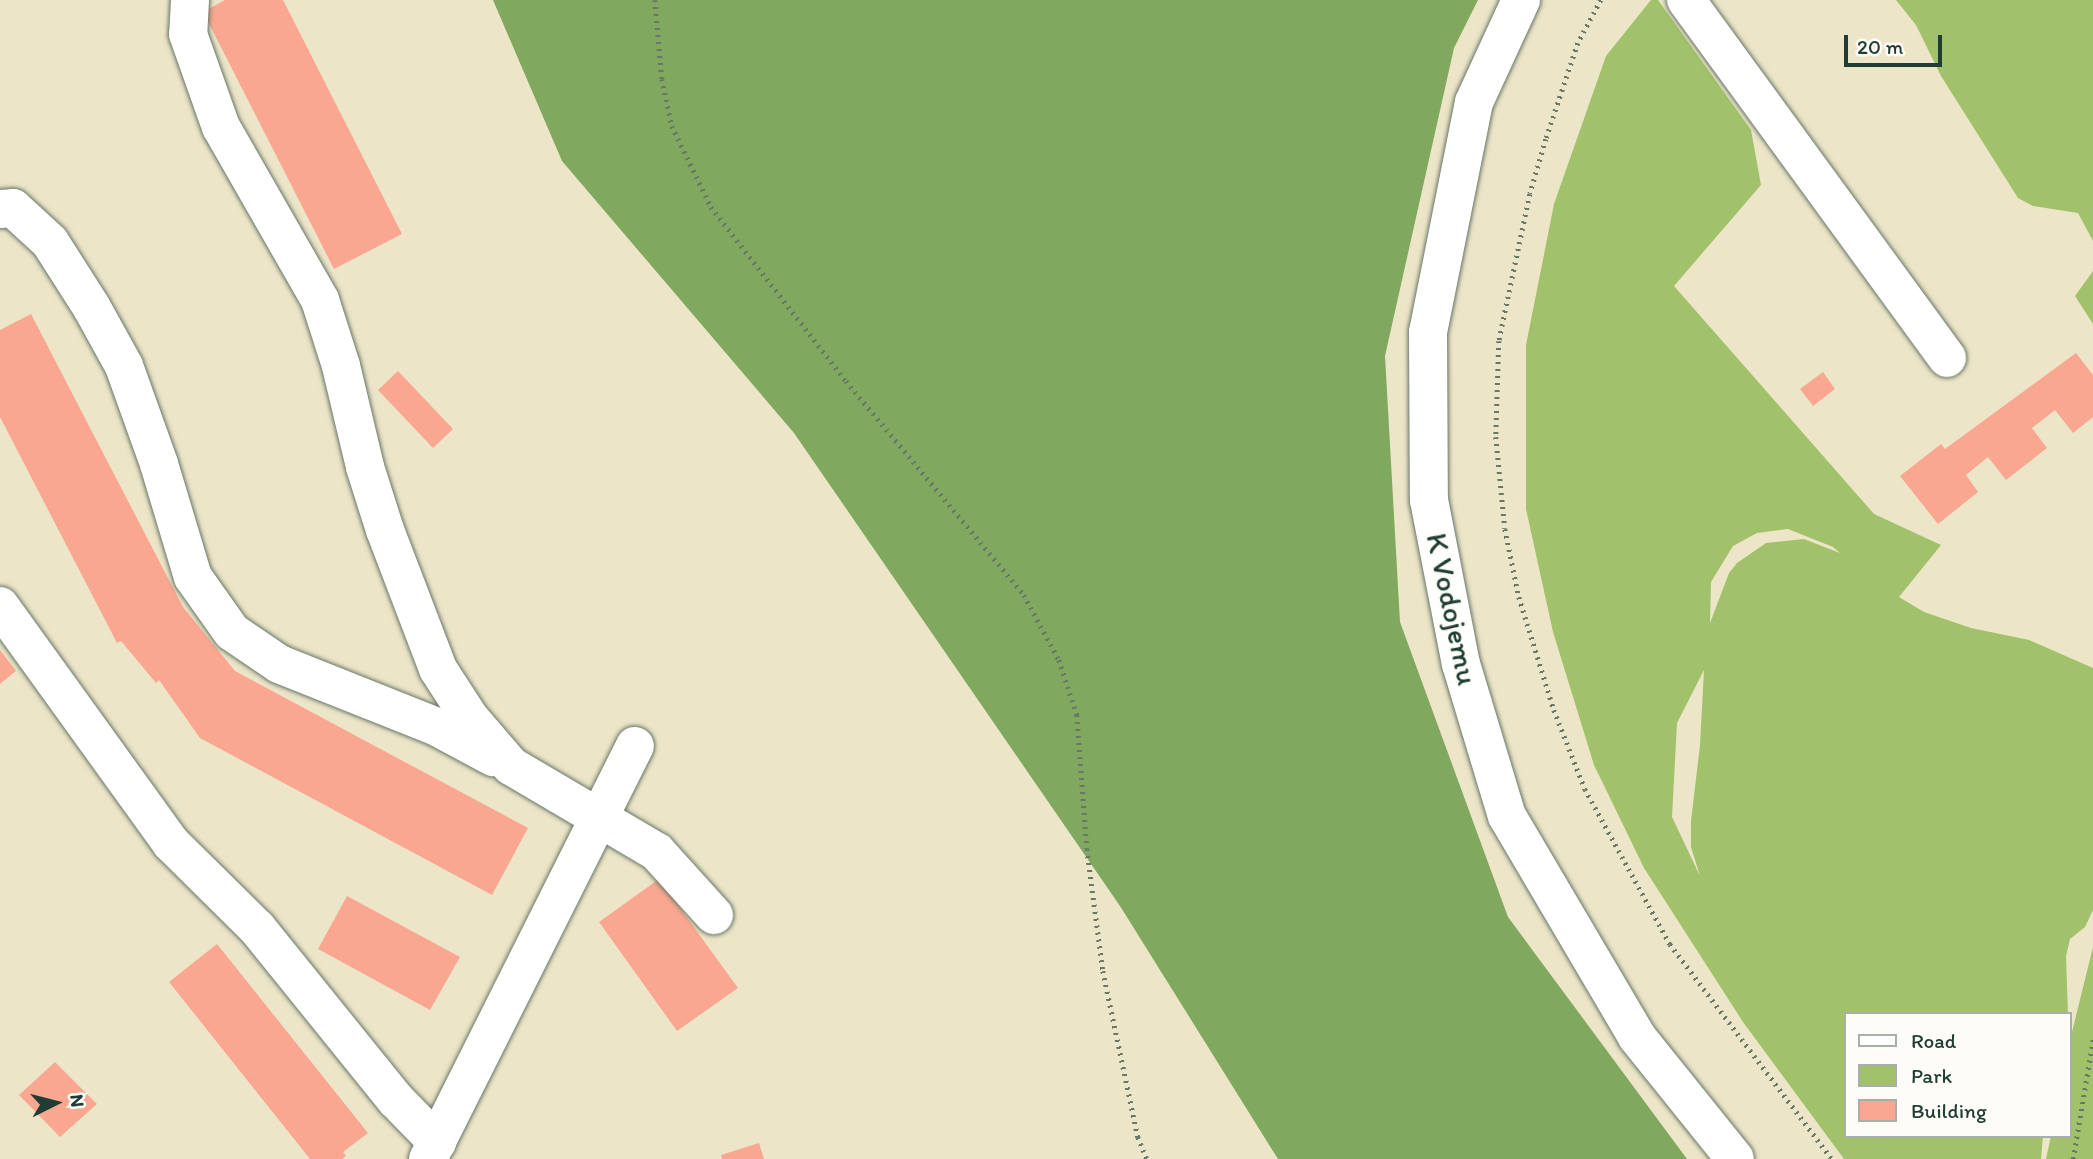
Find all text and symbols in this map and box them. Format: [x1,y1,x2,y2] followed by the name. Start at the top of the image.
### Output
[1848,21,1946,65] scale bar
[1857,34,1903,59] text: 20 m
[1418,530,1486,688] street label: K Vodojemu
[1844,1012,2072,1138] legend
[1911,1028,1956,1053] text: Road
[1911,1063,1952,1088] text: Park
[21,1068,91,1138] north arrow
[65,1093,89,1108] text: N
[1911,1098,1987,1123] text: Building

